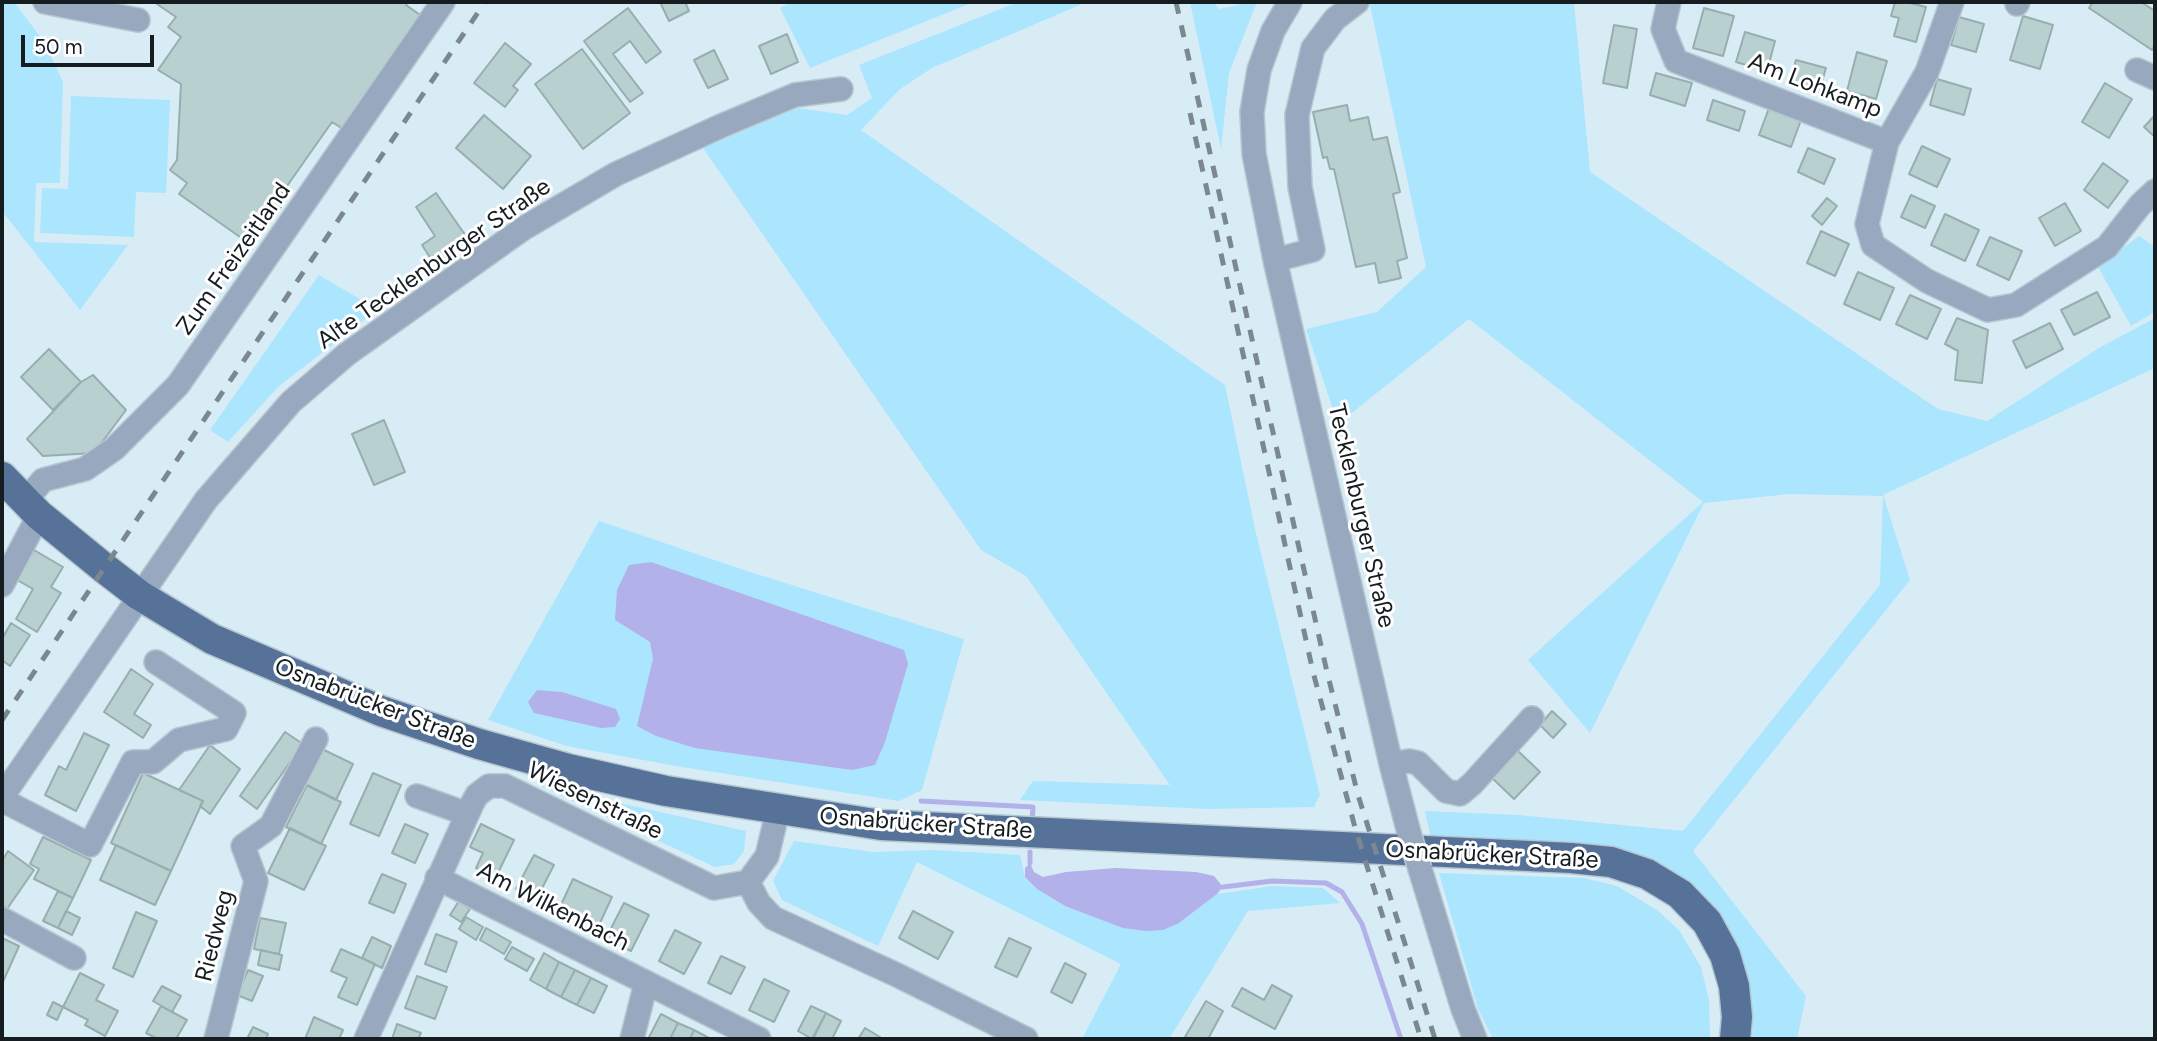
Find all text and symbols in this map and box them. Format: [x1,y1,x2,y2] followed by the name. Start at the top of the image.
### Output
[24,21,158,65] scale bar
[34,34,83,59] text: 50 m
[1744,47,1886,125] street label: Am Lohkamp
[312,172,556,356] street label: Alte Tecklenburger Straße
[171,177,297,341] street label: Zum Freizeitland
[1321,401,1401,631] street label: Tecklenburger Straße
[270,652,480,756] street label: Osnabrücker Straße
[523,756,667,846] street label: Wiesenstraße
[819,802,1033,846] street label: Osnabrücker Straße
[1385,835,1599,875] street label: Osnabrücker Straße
[472,856,634,958] street label: Am Wilkenbach
[190,887,240,985] street label: Riedweg

